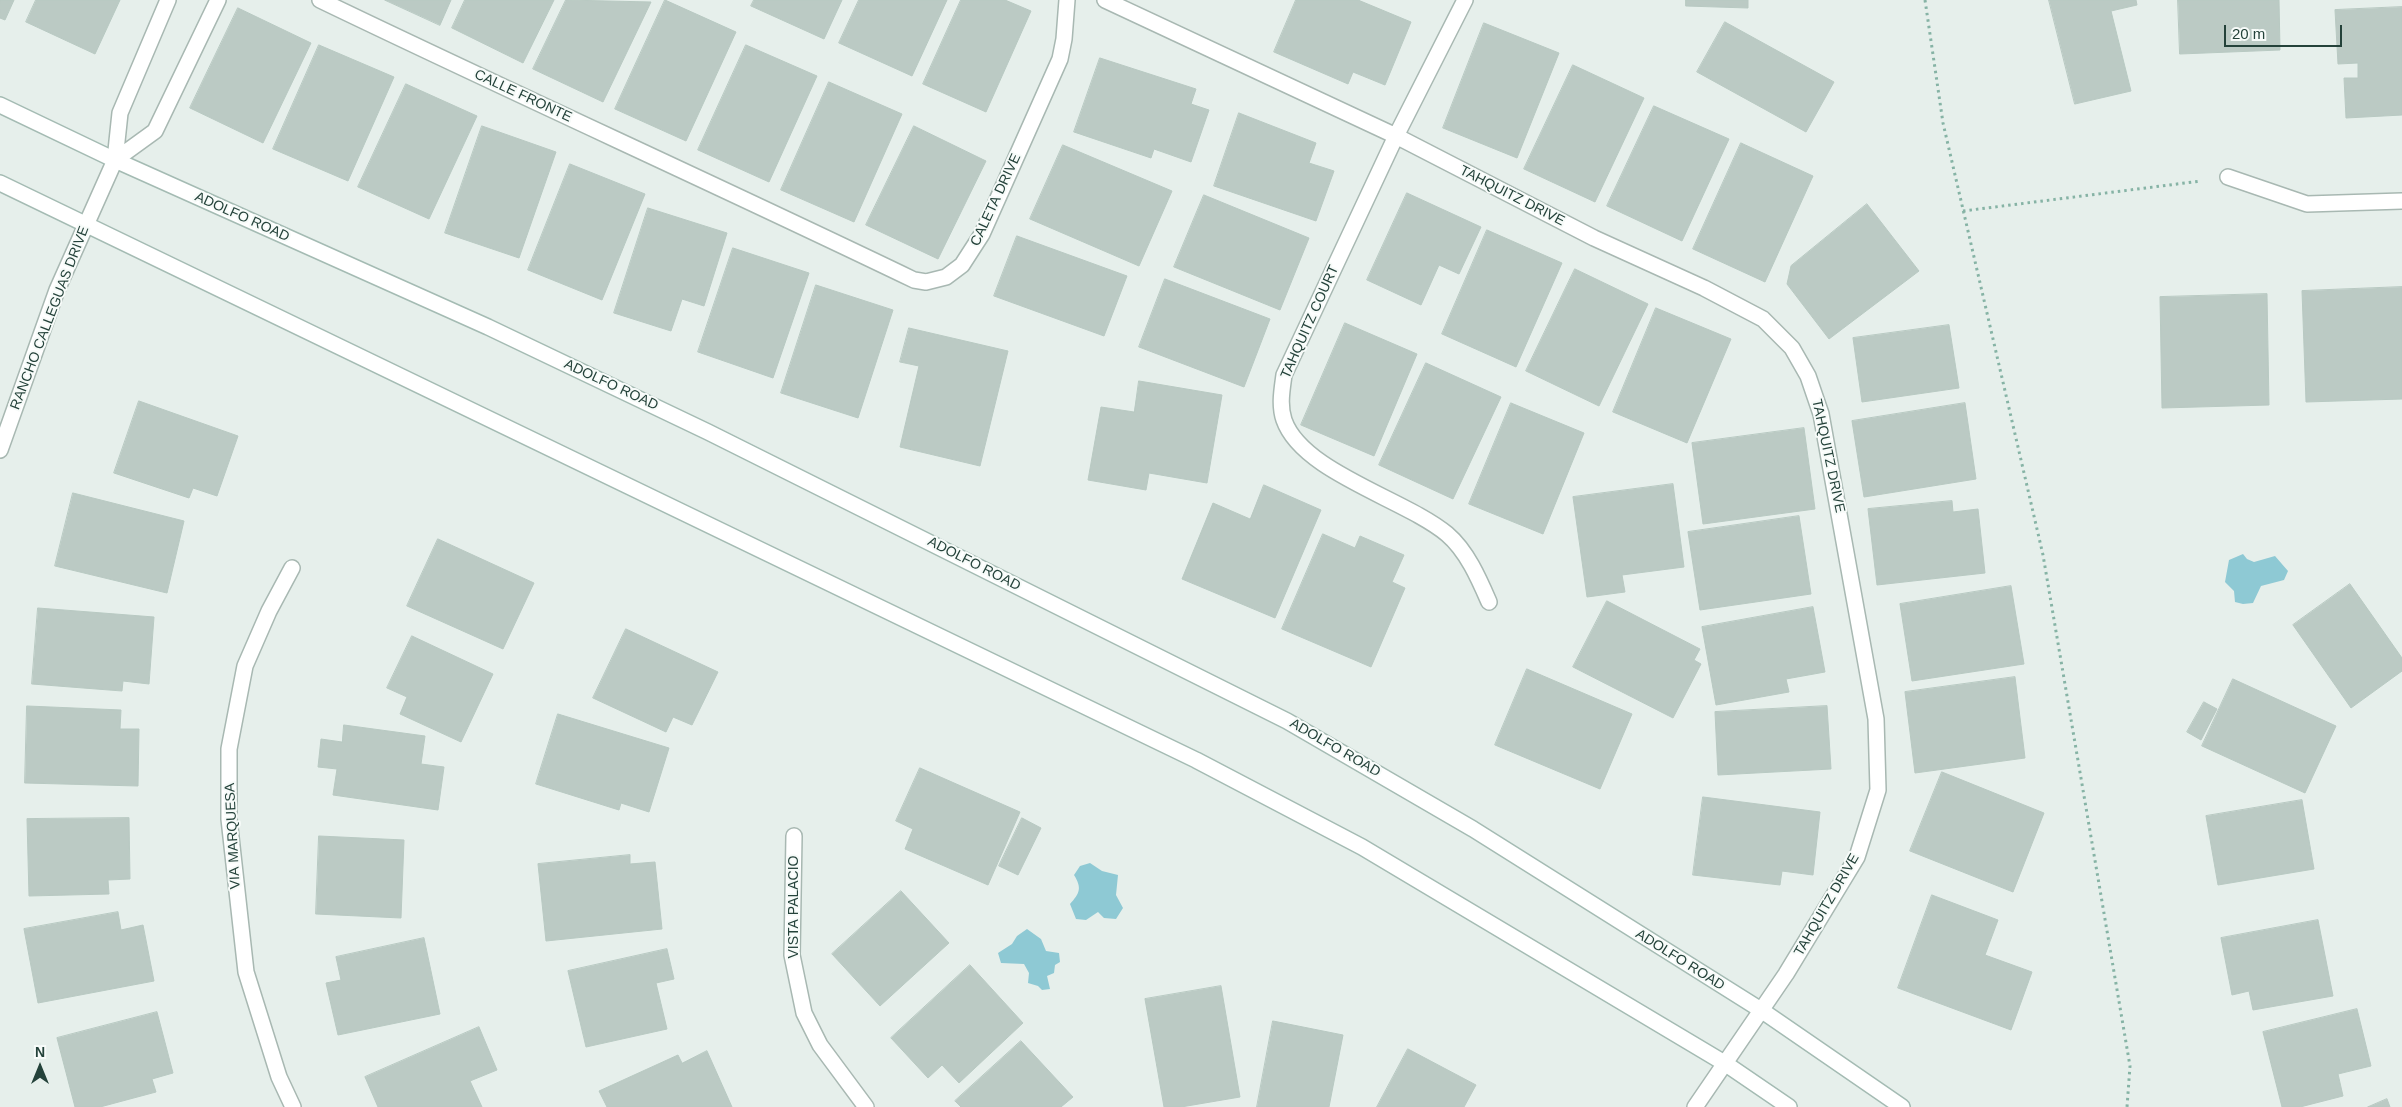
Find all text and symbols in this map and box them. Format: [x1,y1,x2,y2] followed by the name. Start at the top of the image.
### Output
[2227,15,2344,47] scale bar
[2232,25,2265,42] text: 20 m
[472,66,574,126] street label: CALLE FRONTE
[967,151,1025,249] street label: CALETA DRIVE
[1457,162,1567,230] street label: TAHQUITZ DRIVE
[192,189,292,245] street label: ADOLFO ROAD
[7,224,93,412] street label: RANCHO CALLEGUAS DRIVE
[1277,263,1343,381] street label: TAHQUITZ COURT
[561,356,661,414] street label: ADOLFO ROAD
[1808,398,1848,514] street label: TAHQUITZ DRIVE
[925,533,1023,595] street label: ADOLFO ROAD
[1287,715,1383,781] street label: ADOLFO ROAD
[222,782,244,890] street label: VIA MARQUESA
[1791,851,1863,959] street label: TAHQUITZ DRIVE
[786,856,802,958] street label: VISTA PALACIO
[1632,926,1728,994] street label: ADOLFO ROAD
[15,1042,65,1092] north arrow
[35,1044,45,1060] text: N

